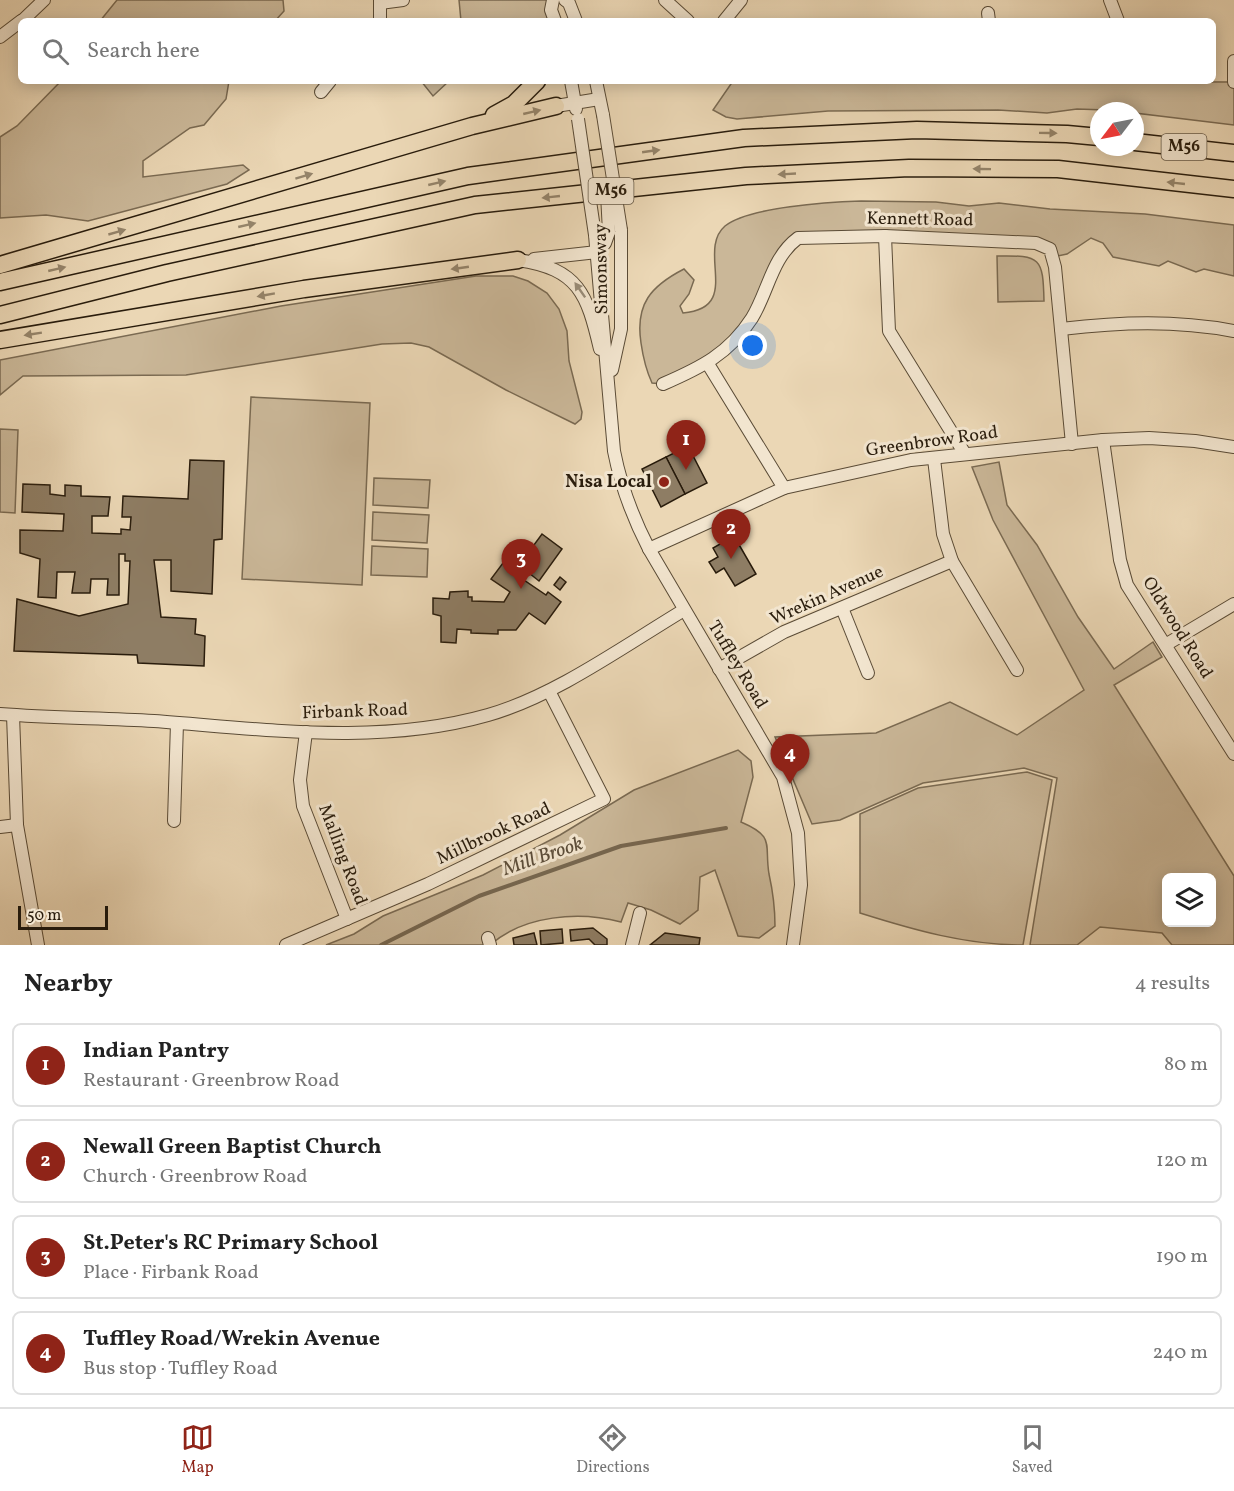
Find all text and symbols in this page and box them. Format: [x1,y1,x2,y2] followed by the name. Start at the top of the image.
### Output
[18,18,1216,84] search box
[39,35,72,68] icon: search
[87,36,200,67] text: Search here
[1090,102,1144,156] north arrow
[523,107,541,117] one-way arrow
[1038,128,1057,138] one-way arrow
[1162,134,1206,160] road number: M56
[641,146,660,155] one-way arrow
[972,164,991,173] one-way arrow
[777,169,796,179] one-way arrow
[295,171,313,180] one-way arrow
[428,177,446,187] one-way arrow
[588,178,634,204] road number: M56
[1166,178,1185,188] one-way arrow
[541,192,560,202] one-way arrow
[866,207,974,233] street label: Kennett Road
[238,220,257,229] one-way arrow
[589,223,615,315] street label: Simonsway
[108,226,126,236] one-way arrow
[450,263,469,273] one-way arrow
[48,264,67,273] one-way arrow
[574,283,586,299] one-way arrow
[257,291,276,300] one-way arrow
[23,330,42,339] one-way arrow
[738,331,767,360] your location
[666,420,706,470] pin: 1
[864,420,1000,464] street label: Greenbrow Road
[565,470,652,495] place label: Nisa Local
[657,475,671,489] marker: Nisa Local
[712,510,750,559] pin: 2
[502,540,540,589] pin: 3
[766,560,888,632] street label: Wrekin Avenue
[1136,572,1218,684] street label: Oldwood Road
[701,616,773,714] street label: Tuffley Road
[302,698,408,726] street label: Firbank Road
[770,734,810,784] pin: 4
[433,797,555,871] street label: Millbrook Road
[311,801,373,909] street label: Malling Road
[498,830,587,884] water label: Mill Brook
[1162,873,1216,927] map controls
[1162,873,1216,927] button: layers
[18,903,108,930] scale bar
[27,905,61,927] text: 50 m
[24,966,113,1002] text: Nearby
[1135,970,1210,998] text: 4 results
[83,1036,229,1067] text: Indian Pantry
[41,1051,50,1079] text: 1
[1164,1051,1208,1079] text: 80 m
[83,1067,340,1095] text: Restaurant · Greenbrow Road
[83,1132,382,1163] text: Newall Green Baptist Church
[40,1147,51,1175] text: 2
[1156,1147,1208,1175] text: 120 m
[83,1163,308,1191] text: Church · Greenbrow Road
[83,1228,378,1259] text: St.Peter's RC Primary School
[40,1243,51,1271] text: 3
[1156,1243,1208,1271] text: 190 m
[83,1259,259,1287] text: Place · Firbank Road
[83,1324,380,1355] text: Tuffley Road/Wrekin Avenue
[39,1339,52,1367] text: 4
[1153,1339,1208,1367] text: 240 m
[83,1355,278,1383] text: Bus stop · Tuffley Road
[181,1421,214,1479] tab: Map
[576,1421,650,1479] tab: Directions
[1012,1421,1053,1479] tab: Saved

